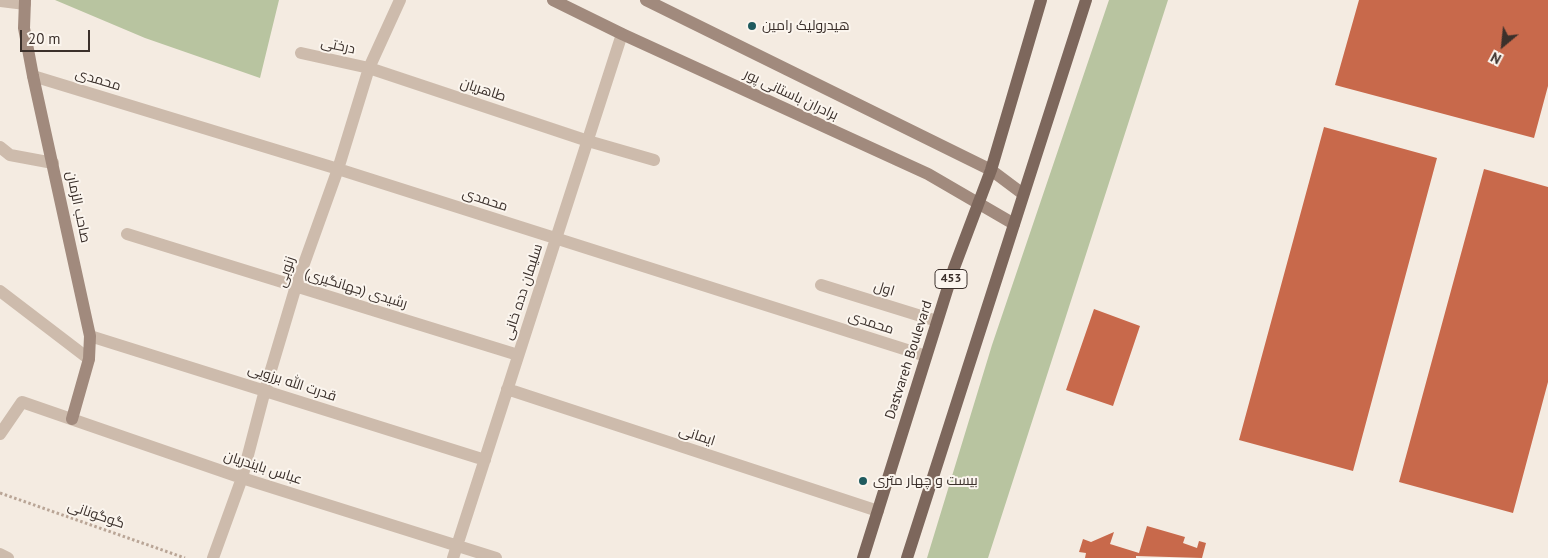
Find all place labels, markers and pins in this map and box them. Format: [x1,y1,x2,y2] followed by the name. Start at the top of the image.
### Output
[762,18,850,34] place label: هیدرولیک رامین
[746,20,758,32] marker: هیدرولیک رامین
[873,473,978,489] place label: بیست و چهار متری
[857,475,869,487] marker: بیست و چهار متری

